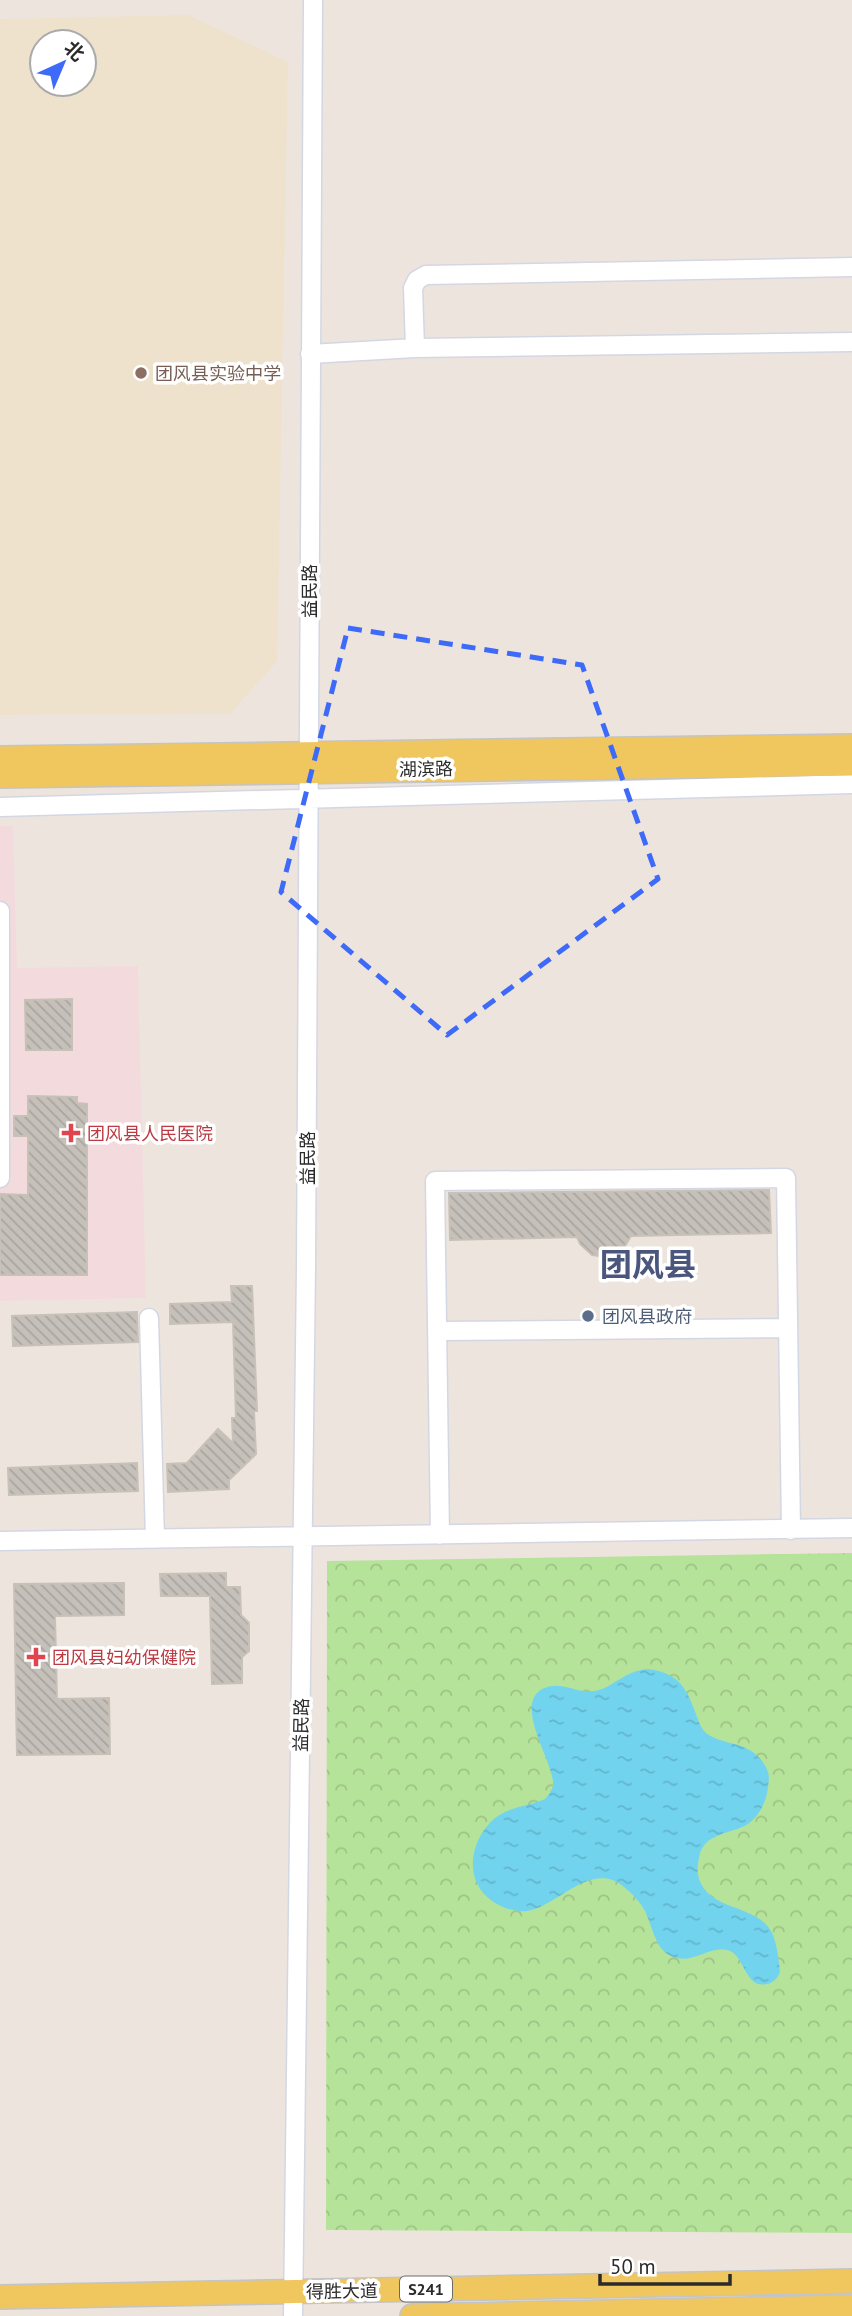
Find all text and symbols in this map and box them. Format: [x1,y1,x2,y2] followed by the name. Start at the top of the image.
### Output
[28,28,98,98] north arrow
[60,36,90,66] text: 北
[155,362,281,385] place label: 团风县实验中学
[133,365,149,381] marker: 团风县实验中学
[298,564,321,618] street label: 益民路
[399,757,453,781] street label: 湖滨路
[87,1122,213,1145] place label: 团风县人民医院
[61,1123,81,1143] marker: 团风县人民医院
[296,1131,319,1185] street label: 益民路
[600,1243,696,1285] district label: 团风县
[602,1305,692,1328] place label: 团风县政府
[580,1308,596,1324] marker: 团风县政府
[52,1646,196,1669] place label: 团风县妇幼保健院
[26,1647,46,1667] marker: 团风县妇幼保健院
[289,1698,313,1752] street label: 益民路
[600,2242,730,2286] scale bar
[610,2253,656,2280] text: 50 m
[400,2276,452,2302] road number: S241
[306,2279,378,2303] street label: 得胜大道

